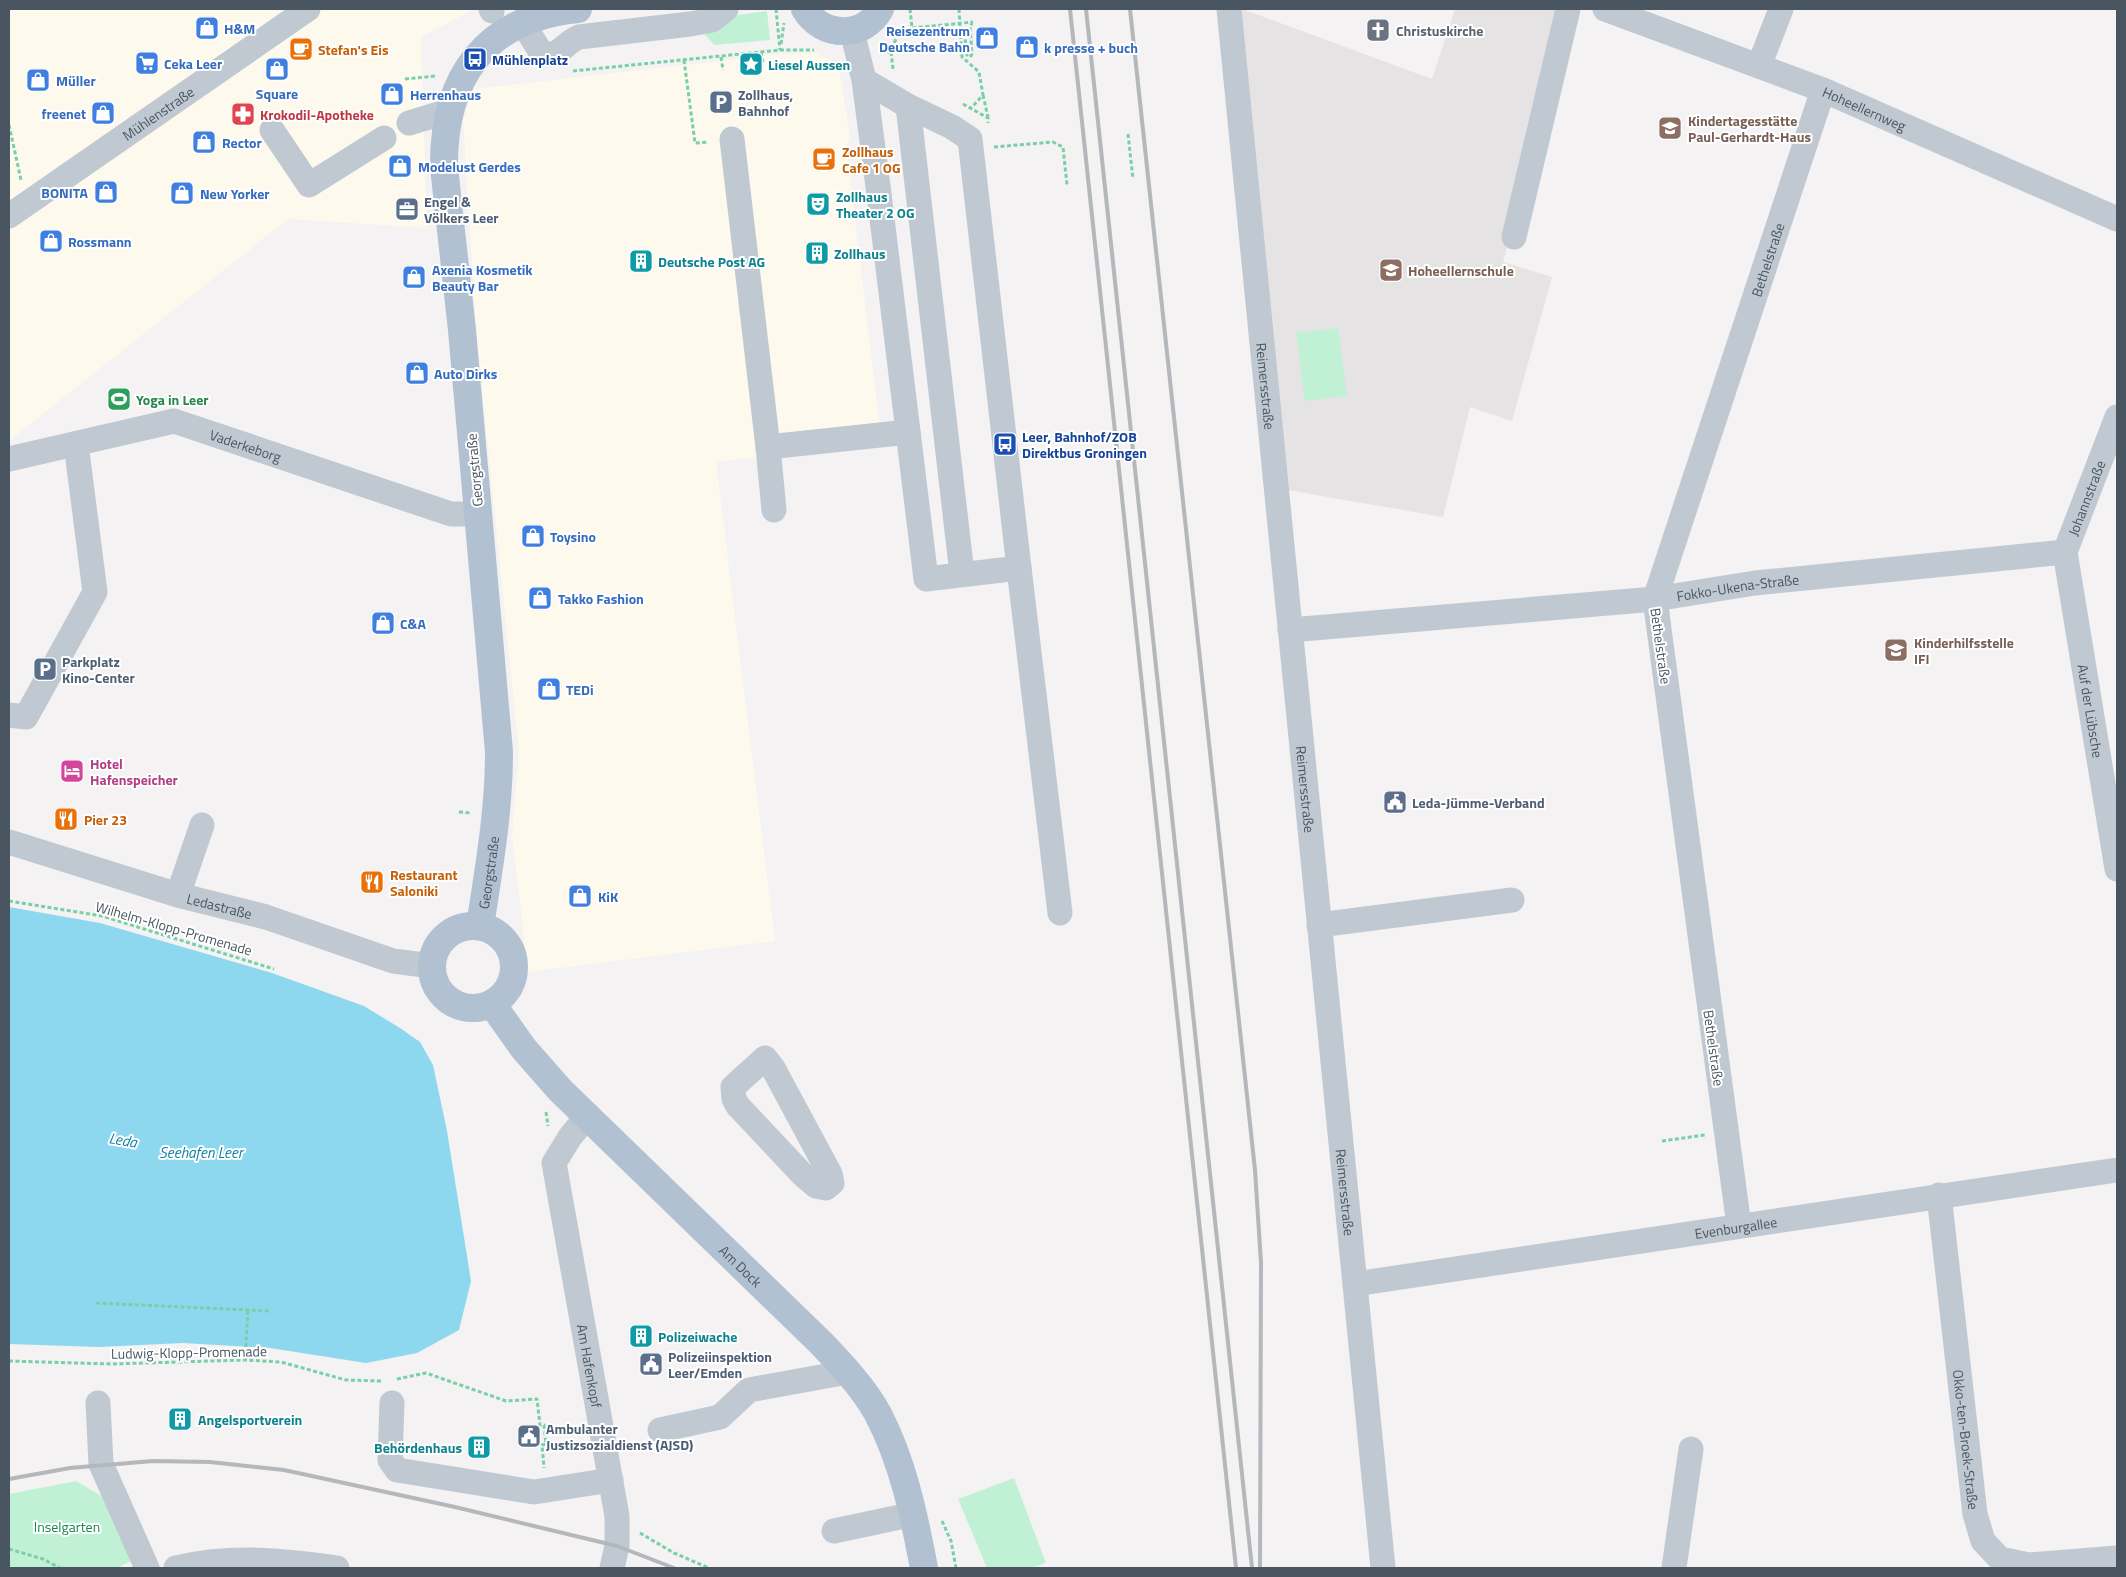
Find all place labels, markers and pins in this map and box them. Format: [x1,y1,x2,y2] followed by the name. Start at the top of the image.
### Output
[194,15,220,41] shop icon: H&M
[1365,17,1391,43] church icon: Christuskirche
[224,18,255,39] place label: H&M
[879,20,970,57] place label: Reisezentrum Deutsche Bahn
[1396,20,1483,41] place label: Christuskirche
[974,25,1000,51] shop icon: Reisezentrum Deutsche Bahn
[1014,34,1040,60] shop icon: k presse + buch
[288,36,314,62] cafe icon: Stefan's Eis
[1044,37,1138,58] place label: k presse + buch
[318,39,389,60] place label: Stefan's Eis
[462,46,488,72] bus stop icon: Mühlenplatz
[492,49,568,70] place label: Mühlenplatz
[134,50,160,76] supermarket icon: Ceka Leer
[738,51,764,77] place icon: Liesel Aussen
[164,53,222,74] place label: Ceka Leer
[768,54,850,75] place label: Liesel Aussen
[264,56,290,82] shop icon: Square
[25,67,51,93] shop icon: Müller
[56,70,96,91] place label: Müller
[379,81,405,107] shop icon: Herrenhaus
[256,83,298,104] place label: Square
[410,84,481,105] place label: Herrenhaus
[738,84,794,121] place label: Zollhaus, Bahnhof
[708,89,734,115] parking icon: Zollhaus, Bahnhof
[90,100,116,126] shop icon: freenet
[230,101,256,127] pharmacy icon: Krokodil-Apotheke
[42,103,86,124] place label: freenet
[260,104,374,125] place label: Krokodil-Apotheke
[1688,110,1811,147] place label: Kindertagesstätte Paul-Gerhardt-Haus
[1657,115,1683,141] school or university icon: Kindertagesstätte Paul-Gerhardt-Haus
[191,129,217,155] shop icon: Rector
[222,132,262,153] place label: Rector
[842,141,901,178] place label: Zollhaus Cafe 1 OG
[811,146,837,172] cafe icon: Zollhaus Cafe 1 OG
[387,153,413,179] shop icon: Modelust Gerdes
[418,156,521,177] place label: Modelust Gerdes
[93,179,119,205] shop icon: BONITA
[169,180,195,206] shop icon: New Yorker
[41,182,89,203] place label: BONITA
[200,183,270,204] place label: New Yorker
[836,186,915,223] place label: Zollhaus Theater 2 OG
[424,191,498,228] place label: Engel & Völkers Leer
[805,191,831,217] theatre icon: Zollhaus Theater 2 OG
[394,196,420,222] office icon: Engel & Völkers Leer
[38,228,64,254] shop icon: Rossmann
[68,231,132,252] place label: Rossmann
[804,240,830,266] building icon: Zollhaus
[834,243,886,264] place label: Zollhaus
[628,248,654,274] building icon: Deutsche Post AG
[658,251,765,272] place label: Deutsche Post AG
[1378,257,1404,283] school or university icon: Hoheellernschule
[432,259,533,296] place label: Axenia Kosmetik Beauty Bar
[1408,260,1514,281] place label: Hoheellernschule
[401,264,427,290] shop icon: Axenia Kosmetik Beauty Bar
[404,360,430,386] shop icon: Auto Dirks
[434,363,498,384] place label: Auto Dirks
[106,386,132,412] sports icon: Yoga in Leer
[136,389,209,410] place label: Yoga in Leer
[1022,426,1147,463] place label: Leer, Bahnhof/ZOB Direktbus Groningen
[992,431,1018,457] bus stop icon: Leer, Bahnhof/ZOB Direktbus Groningen
[520,523,546,549] shop icon: Toysino
[550,526,596,547] place label: Toysino
[527,585,553,611] shop icon: Takko Fashion
[558,588,644,609] place label: Takko Fashion
[370,610,396,636] shop icon: C&A
[400,613,426,634] place label: C&A
[1914,632,2014,669] place label: Kinderhilfsstelle IFI
[1883,637,1909,663] school or university icon: Kinderhilfsstelle IFI
[62,651,135,688] place label: Parkplatz Kino-Center
[32,656,58,682] parking icon: Parkplatz Kino-Center
[536,676,562,702] shop icon: TEDi
[566,679,594,700] place label: TEDi
[90,753,178,790] place label: Hotel Hafenspeicher
[59,758,85,784] hotel icon: Hotel Hafenspeicher
[1382,789,1408,815] public building icon: Leda-Jümme-Verband
[1412,792,1545,813] place label: Leda-Jümme-Verband
[53,806,79,832] restaurant icon: Pier 23
[84,809,127,830] place label: Pier 23
[390,864,458,901] place label: Restaurant Saloniki
[359,869,385,895] restaurant icon: Restaurant Saloniki
[567,883,593,909] shop icon: KiK
[598,886,619,907] place label: KiK
[628,1323,654,1349] building icon: Polizeiwache
[658,1326,737,1347] place label: Polizeiwache
[668,1346,772,1383] place label: Polizeiinspektion Leer/Emden
[638,1351,664,1377] public building icon: Polizeiinspektion Leer/Emden
[167,1406,193,1432] building icon: Angelsportverein
[198,1409,302,1430] place label: Angelsportverein
[546,1418,693,1455] place label: Ambulanter Justizsozialdienst (AJSD)
[516,1423,542,1449] public building icon: Ambulanter Justizsozialdienst (AJSD)
[466,1434,492,1460] building icon: Behördenhaus
[374,1437,462,1458] place label: Behördenhaus

